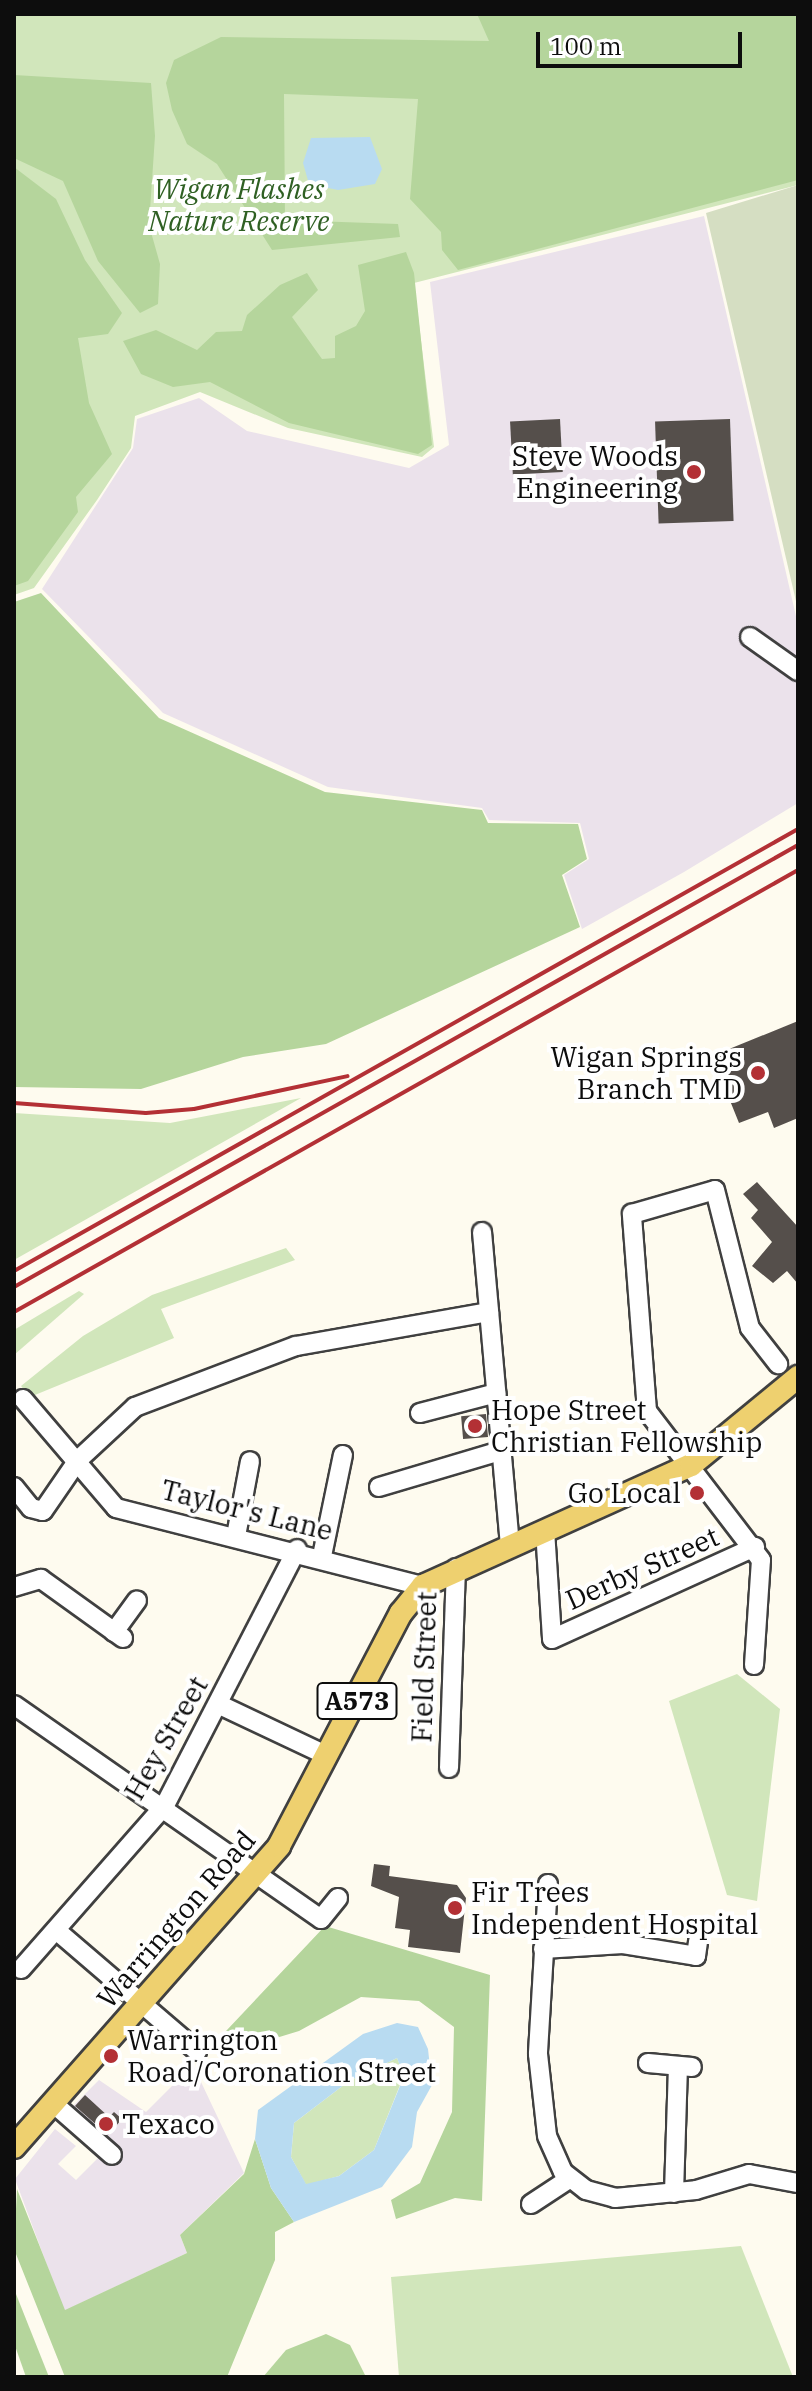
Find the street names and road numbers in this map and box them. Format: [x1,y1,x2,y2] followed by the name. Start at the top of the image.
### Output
[158,1472,336,1548] street label: Taylor's Lane
[560,1519,724,1617] street label: Derby Street
[405,1591,443,1743] street label: Field Street
[117,1670,215,1806] street label: Hey Street
[315,1679,399,1723] road number: A573
[90,1823,262,2015] street label: Warrington Road

